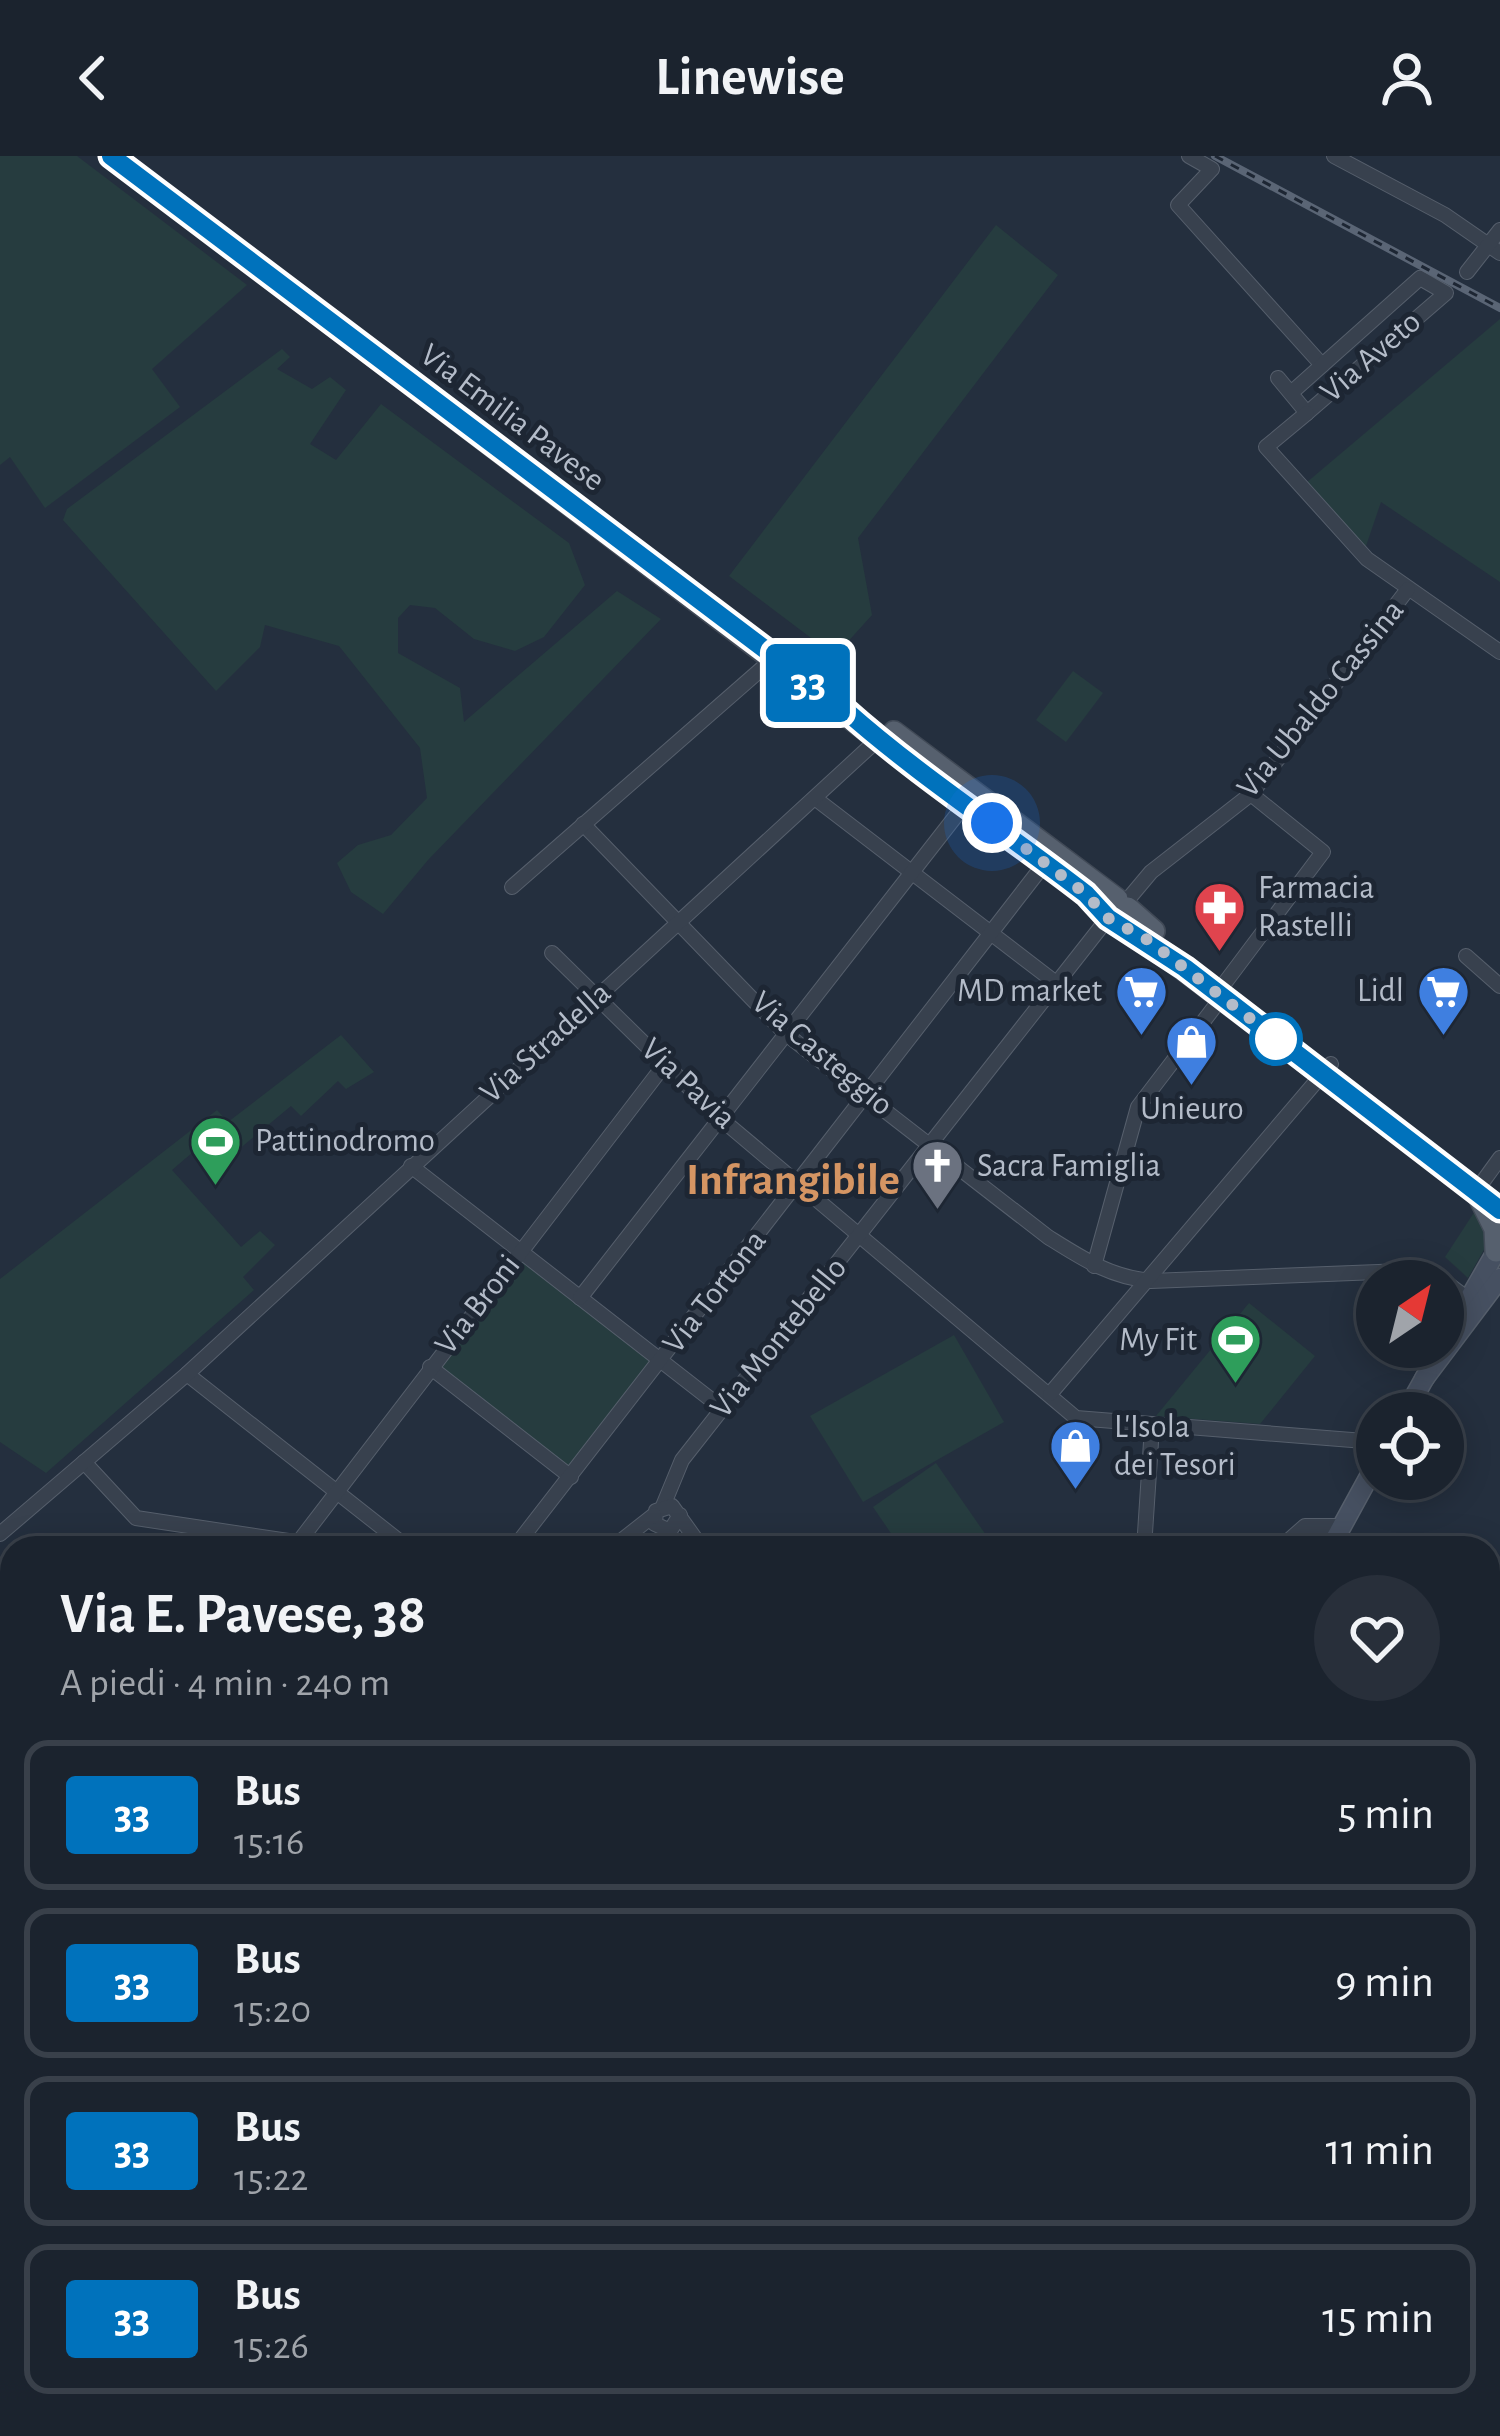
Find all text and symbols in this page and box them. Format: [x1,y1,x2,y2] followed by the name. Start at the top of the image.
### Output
[60,45,126,111] icon: back
[1374,45,1440,111] icon: person
[655,51,845,105] text: Linewise
[1315,305,1427,409] street label: Via Aveto
[414,338,610,498] street label: Via Emilia Pavese
[1231,594,1411,804] street label: Via Ubaldo Cassina
[754,644,862,722] line badge: 33
[790,662,826,704] text: 33
[962,793,1022,853] your location
[1258,872,1375,943] place label: Farmacia Rastelli
[1191,879,1247,953] pharmacy icon: Farmacia Rastelli
[1113,963,1169,1037] supermarket icon: MD market
[1415,963,1471,1037] supermarket icon: Lidl
[957,975,1102,1008] place label: MD market
[1357,975,1404,1008] place label: Lidl
[474,976,618,1110] street label: Via Stradella
[745,986,899,1122] street label: Via Casteggio
[1164,1014,1220,1088] shop icon: Unieuro
[1251,1014,1301,1064] unlabelled marker
[634,1033,742,1135] street label: Via Pavia
[1140,1093,1244,1126] place label: Unieuro
[188,1113,244,1187] sports icon: Pattinodromo
[255,1125,435,1158] place label: Pattinodromo
[910,1138,966,1212] church icon: Sacra Famiglia
[977,1150,1161,1183] place label: Sacra Famiglia
[686,1158,900,1203] district label: Infrangibile
[657,1224,773,1360] street label: Via Tortona
[429,1249,527,1361] street label: Via Broni
[705,1252,853,1424] street label: Via Montebello
[1356,1260,1464,1368] north arrow
[1356,1260,1464,1500] map controls
[1208,1312,1264,1386] sports icon: My Fit
[1119,1324,1197,1357] place label: My Fit
[1356,1392,1464,1500] button: locate
[1114,1411,1236,1482] place label: L'Isola dei Tesori
[1047,1418,1103,1492] shop icon: L'Isola dei Tesori
[1314,1575,1440,1701] button: heart
[60,1586,426,1643] text: Via E. Pavese, 38
[60,1664,390,1703] text: A piedi · 4 min · 240 m
[234,1769,301,1814] text: Bus
[1338,1792,1434,1837] text: 5 min
[114,1794,150,1836] text: 33
[234,1823,304,1862] text: 15:16
[234,1937,301,1982] text: Bus
[1335,1960,1434,2005] text: 9 min
[114,1962,150,2004] text: 33
[234,1991,311,2030] text: 15:20
[234,2105,301,2150] text: Bus
[1326,2128,1434,2173] text: 11 min
[114,2130,150,2172] text: 33
[234,2159,308,2198] text: 15:22
[234,2273,301,2318] text: Bus
[1322,2296,1434,2341] text: 15 min
[114,2298,150,2340] text: 33
[234,2327,309,2366] text: 15:26

